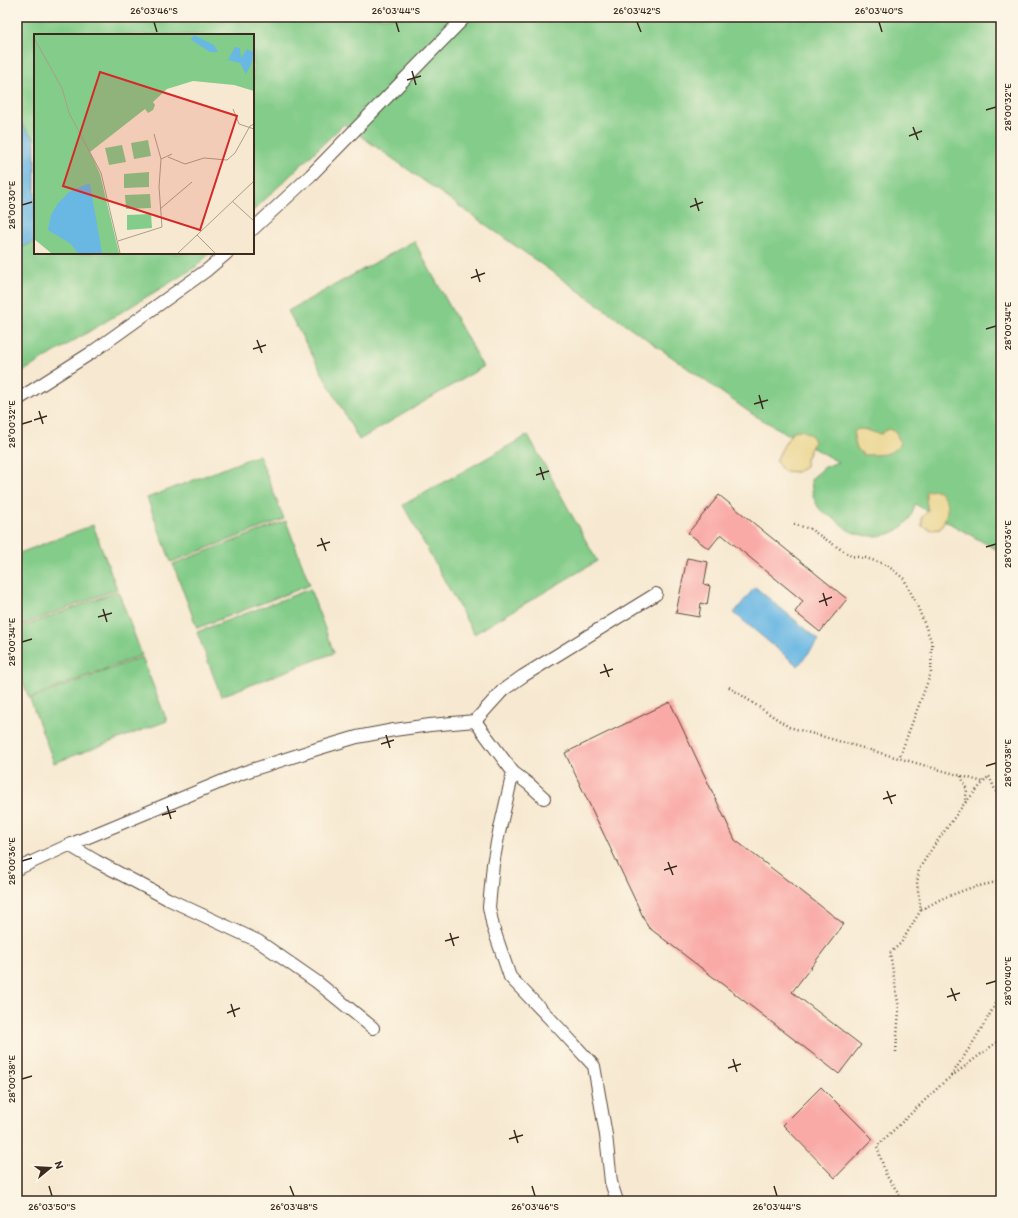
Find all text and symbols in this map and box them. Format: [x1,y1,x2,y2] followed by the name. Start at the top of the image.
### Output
[130,4,178,17] text: 26°03'46"S
[372,4,421,17] text: 26°03'44"S
[613,4,661,17] text: 26°03'42"S
[855,4,904,17] text: 26°03'40"S
[34,34,254,254] inset map
[1001,83,1014,131] text: 28°00'32"E
[5,180,18,229] text: 28°00'30"E
[1001,301,1014,350] text: 28°00'34"E
[5,400,18,448] text: 28°00'32"E
[1001,520,1014,568] text: 28°00'36"E
[5,617,18,666] text: 28°00'34"E
[1001,739,1014,787] text: 28°00'38"E
[5,837,18,885] text: 28°00'36"E
[1001,956,1014,1006] text: 28°00'40"E
[5,1055,18,1103] text: 28°00'38"E
[30,1148,70,1188] north arrow
[52,1160,66,1171] text: N
[28,1200,76,1213] text: 26°03'50"S
[270,1200,318,1213] text: 26°03'48"S
[511,1200,559,1213] text: 26°03'46"S
[753,1200,802,1213] text: 26°03'44"S

